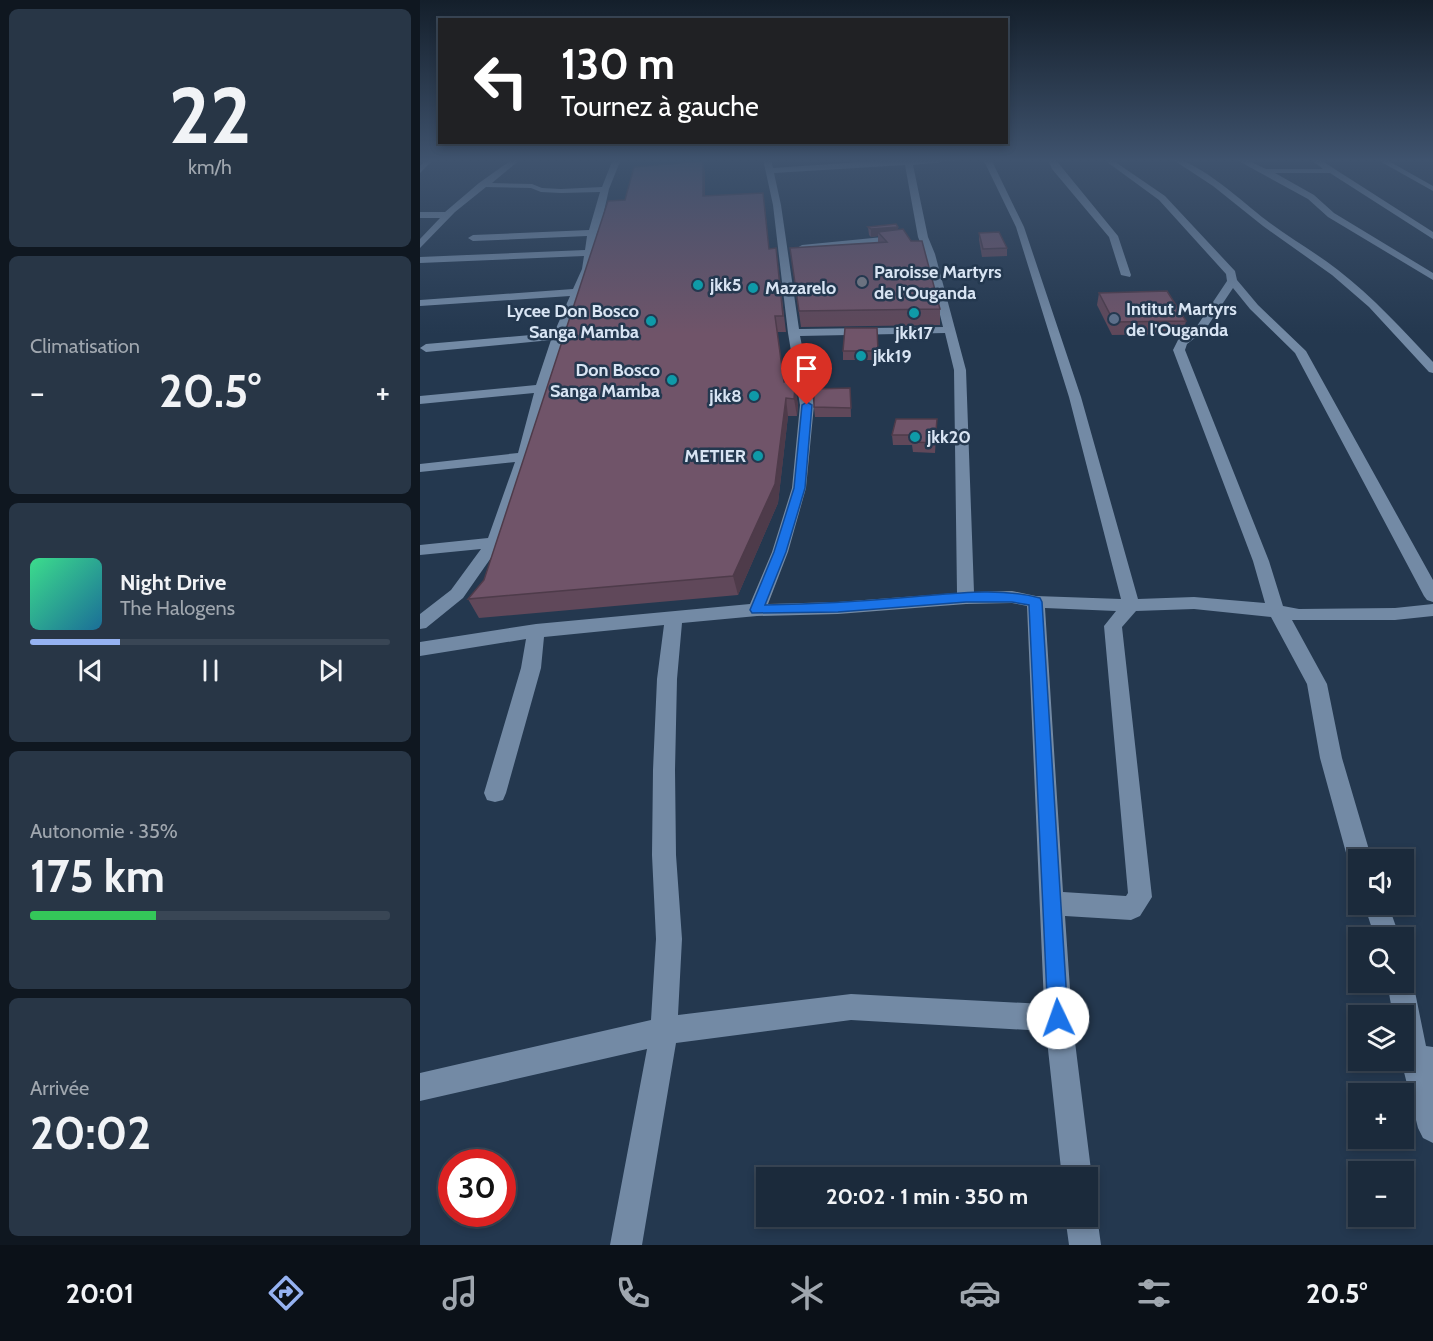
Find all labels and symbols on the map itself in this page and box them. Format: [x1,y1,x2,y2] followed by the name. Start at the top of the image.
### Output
[874,261,1002,304] place label: Paroisse Martyrs de l'Ouganda
[709,274,741,296] place label: jkk5
[855,275,869,289] marker: Paroisse Martyrs de l'Ouganda
[765,277,836,299] place label: Mazarelo
[691,278,705,292] marker: jkk5
[746,281,760,295] marker: Mazarelo
[1126,298,1237,341] place label: Intitut Martyrs de l'Ouganda
[506,300,639,343] place label: Lycee Don Bosco Sanga Mamba
[907,306,921,320] marker: jkk17
[1107,312,1121,326] marker: Intitut Martyrs de l'Ouganda
[644,314,658,328] marker: Lycee Don Bosco Sanga Mamba
[894,322,934,344] place label: jkk17
[781,343,832,405] pin
[872,345,912,367] place label: jkk19
[854,349,868,363] marker: jkk19
[550,359,660,402] place label: Don Bosco Sanga Mamba
[665,373,679,387] marker: Don Bosco Sanga Mamba
[708,385,742,407] place label: jkk8
[747,389,761,403] marker: jkk8
[926,426,971,448] place label: jkk20
[908,430,922,444] marker: jkk20
[684,445,747,467] place label: METIER
[751,449,765,463] marker: METIER
[1026,986,1090,1050] position arrow
[438,1149,516,1227] speed limit sign: 30

